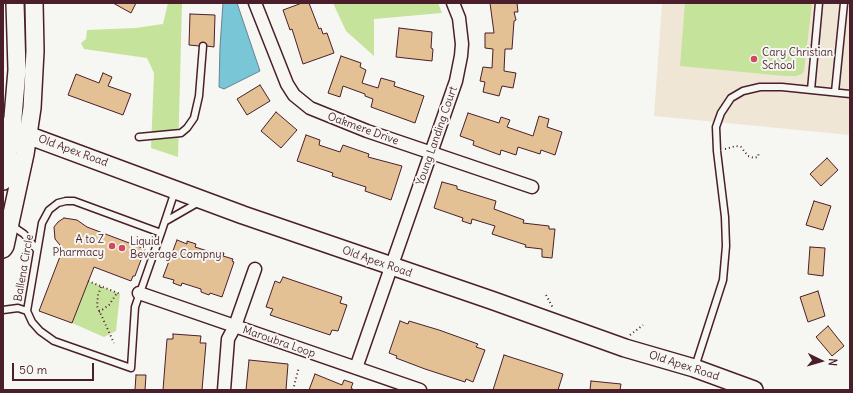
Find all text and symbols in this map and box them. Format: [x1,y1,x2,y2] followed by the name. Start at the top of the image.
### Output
[762,46,833,72] place label: Cary Christian School
[749,54,759,64] marker: Cary Christian School
[414,85,460,187] street label: Young Landing Court
[326,110,400,148] street label: Oakmere Drive
[36,132,110,170] street label: Old Apex Road
[53,233,104,259] place label: A to Z Pharmacy
[12,234,36,302] street label: Ballena Circle
[130,235,221,261] place label: Liquid Beverage Compny
[107,241,117,251] marker: A to Z Pharmacy
[117,243,127,253] marker: Liquid Beverage Compny
[340,244,414,280] street label: Old Apex Road
[241,323,317,361] street label: Maroubra Loop
[801,341,841,381] north arrow
[647,348,721,384] street label: Old Apex Road
[14,355,96,381] scale bar
[826,358,840,366] text: N
[19,362,47,377] text: 50 m

